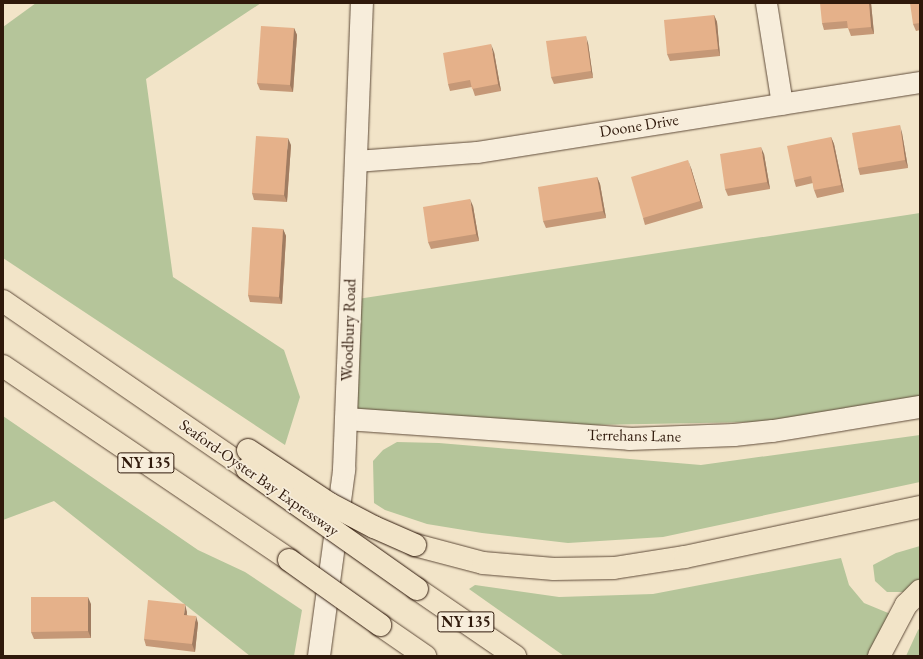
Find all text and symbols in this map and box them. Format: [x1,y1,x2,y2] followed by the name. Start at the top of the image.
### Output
[598,110,680,142] street label: Doone Drive
[338,278,360,382] street label: Woodbury Road
[175,415,343,541] street label: Seaford-Oyster Bay Expressway
[587,426,681,446] street label: Terrehans Lane
[117,450,175,476] road number: NY 135
[437,609,495,635] road number: NY 135

